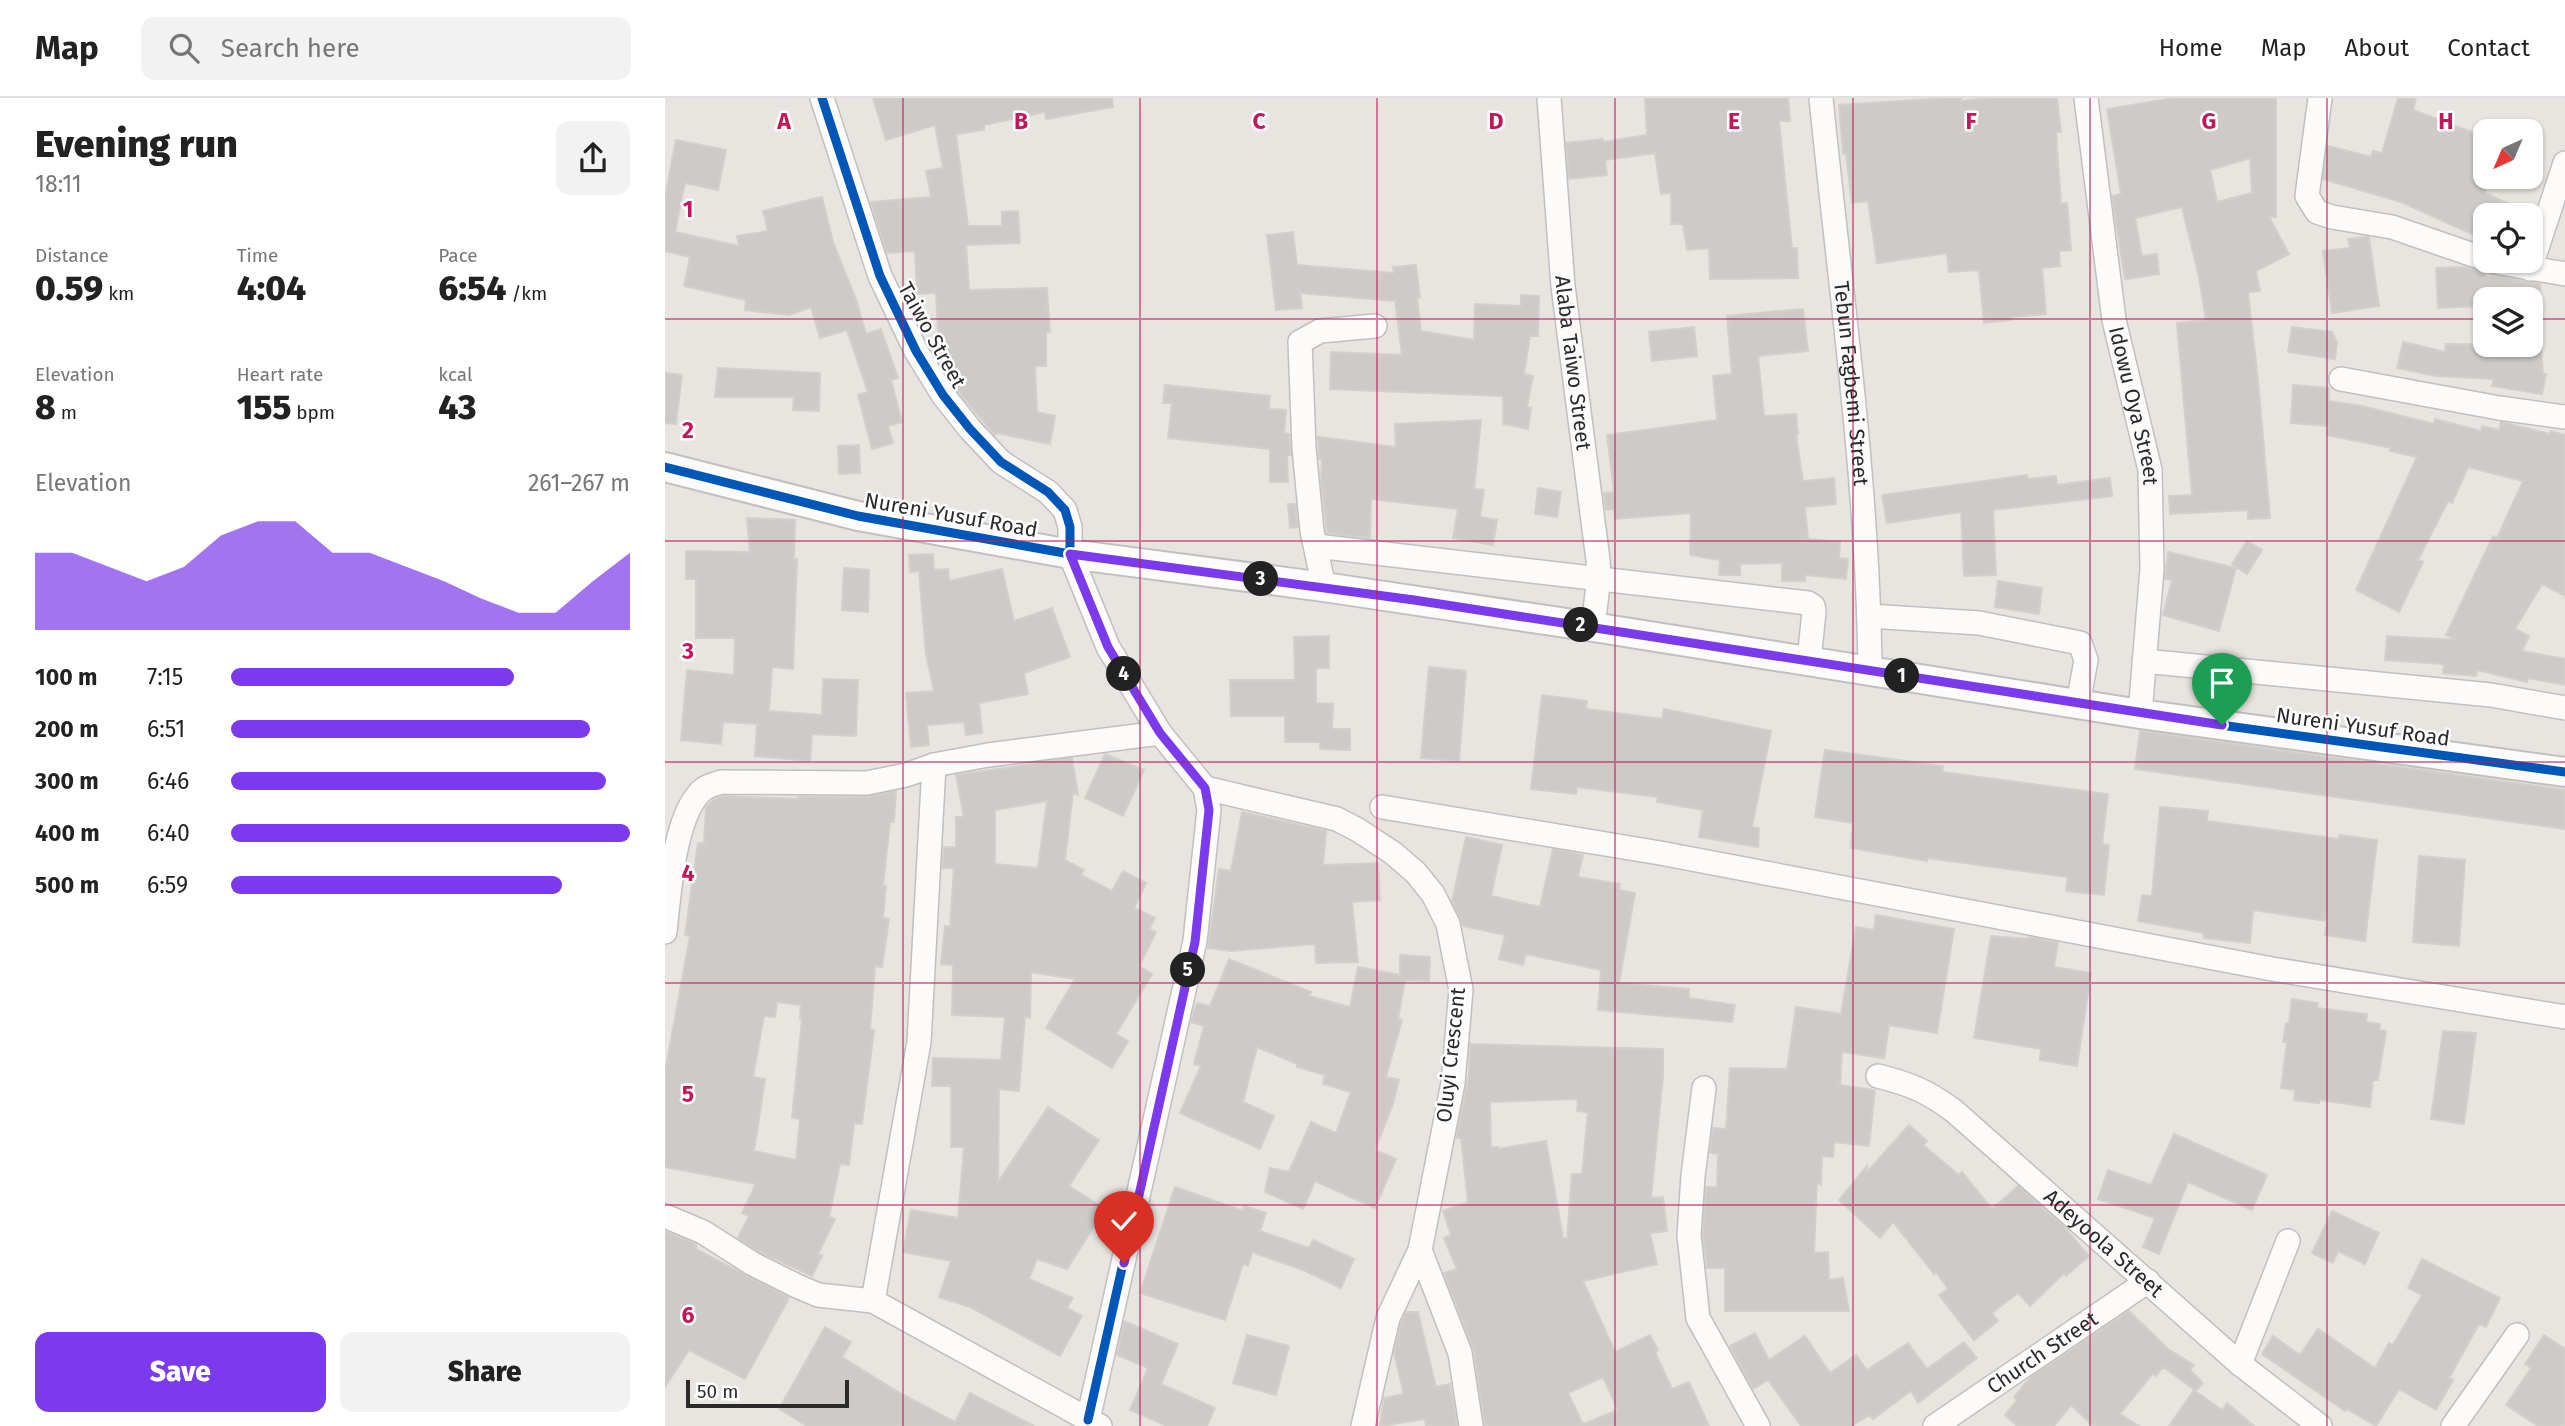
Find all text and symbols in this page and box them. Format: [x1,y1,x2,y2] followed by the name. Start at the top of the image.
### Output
[141,17,631,80] search box
[35,28,99,68] text: Map
[165,29,203,67] icon: search
[221,33,360,64] text: Search here
[2159,34,2223,62] text: Home
[2261,34,2307,62] text: Map
[2345,34,2409,62] text: About
[2447,34,2530,62] text: Contact
[776,107,791,135] text: A
[1014,107,1028,135] text: B
[1252,107,1266,135] text: C
[1489,107,1504,135] text: D
[1728,107,1740,135] text: E
[1965,107,1977,135] text: F
[2202,107,2216,135] text: G
[2438,107,2454,135] text: H
[2473,119,2543,189] north arrow
[2473,119,2543,357] map controls
[35,121,238,167] text: Evening run
[556,121,630,195] button: share
[35,170,82,198] text: 18:11
[683,195,693,223] text: 1
[2473,203,2543,273] button: locate
[35,244,109,267] text: Distance
[237,244,278,267] text: Time
[438,244,478,267] text: Pace
[35,267,103,309] text: 0.59
[237,267,306,309] text: 4:04
[438,267,506,309] text: 6:54
[1549,275,1597,452] street label: Alaba Taiwo Street
[892,278,972,393] street label: Taiwo Street
[1828,280,1874,487] street label: Tebun Fagbemi Street
[103,282,134,305] text: km
[506,282,547,305] text: /km
[2473,287,2543,357] button: layers
[2103,324,2163,486] street label: Idowu Oya Street
[35,363,115,386] text: Elevation
[237,363,323,386] text: Heart rate
[438,363,473,386] text: kcal
[35,386,56,428] text: 8
[237,386,291,428] text: 155
[438,386,476,428] text: 43
[56,401,77,424] text: m
[291,401,335,424] text: bpm
[682,416,694,444] text: 2
[35,469,131,497] text: Elevation
[528,469,630,497] text: 261–267 m
[863,487,1039,543] street label: Nureni Yusuf Road
[1243,561,1279,596] pin: 3
[1256,567,1265,590] text: 3
[1563,608,1599,642] pin: 2
[1576,613,1585,636] text: 2
[681,637,694,665] text: 3
[2192,653,2252,725] pin
[1107,656,1141,692] pin: 4
[1885,658,1919,694] pin: 1
[1118,662,1129,685] text: 4
[35,663,97,691] text: 100 m
[147,663,183,691] text: 7:15
[1897,664,1906,687] text: 1
[2203,664,2241,702] icon: arrive
[2275,702,2451,752] street label: Nureni Yusuf Road
[35,715,99,743] text: 200 m
[147,715,185,743] text: 6:51
[35,767,99,795] text: 300 m
[147,767,189,795] text: 6:46
[35,819,100,847] text: 400 m
[147,819,190,847] text: 6:40
[682,859,695,887] text: 4
[35,871,99,899] text: 500 m
[147,871,188,899] text: 6:59
[1170,952,1205,988] pin: 5
[1182,958,1193,981] text: 5
[1431,986,1471,1124] street label: Oluyi Crescent
[682,1080,694,1108] text: 5
[2038,1184,2169,1303] street label: Adeyoola Street
[1094,1191,1154,1263] pin
[1105,1202,1143,1240] icon: check
[682,1301,695,1329] text: 6
[1982,1306,2103,1400] street label: Church Street
[35,1332,326,1412] button: Save
[340,1332,630,1412] button: Share
[686,1377,849,1409] scale bar
[697,1380,738,1403] text: 50 m

